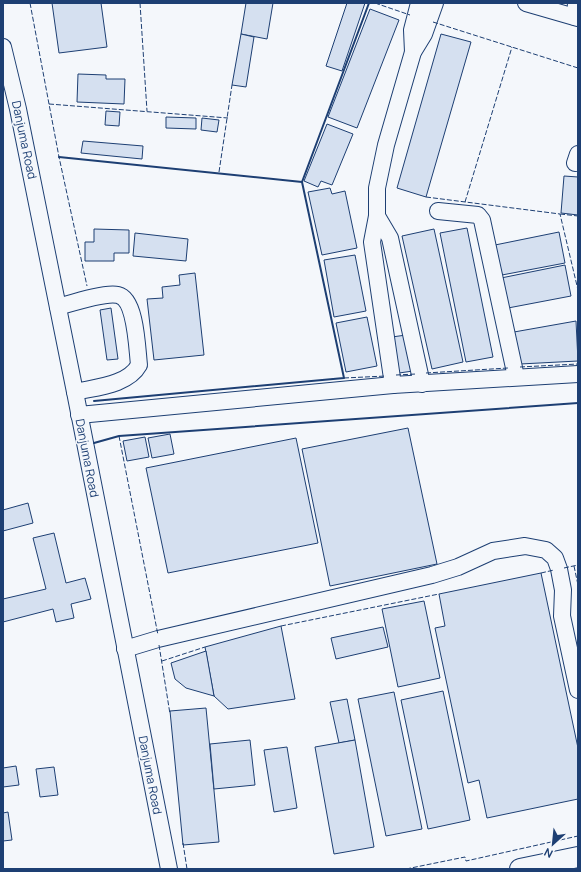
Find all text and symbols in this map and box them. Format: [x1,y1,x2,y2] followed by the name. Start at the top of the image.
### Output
[8,99,41,181] street label: Danjuma Road
[72,417,103,499] street label: Danjuma Road
[135,734,166,816] street label: Danjuma Road
[533,824,573,864] north arrow
[541,845,555,862] text: N

